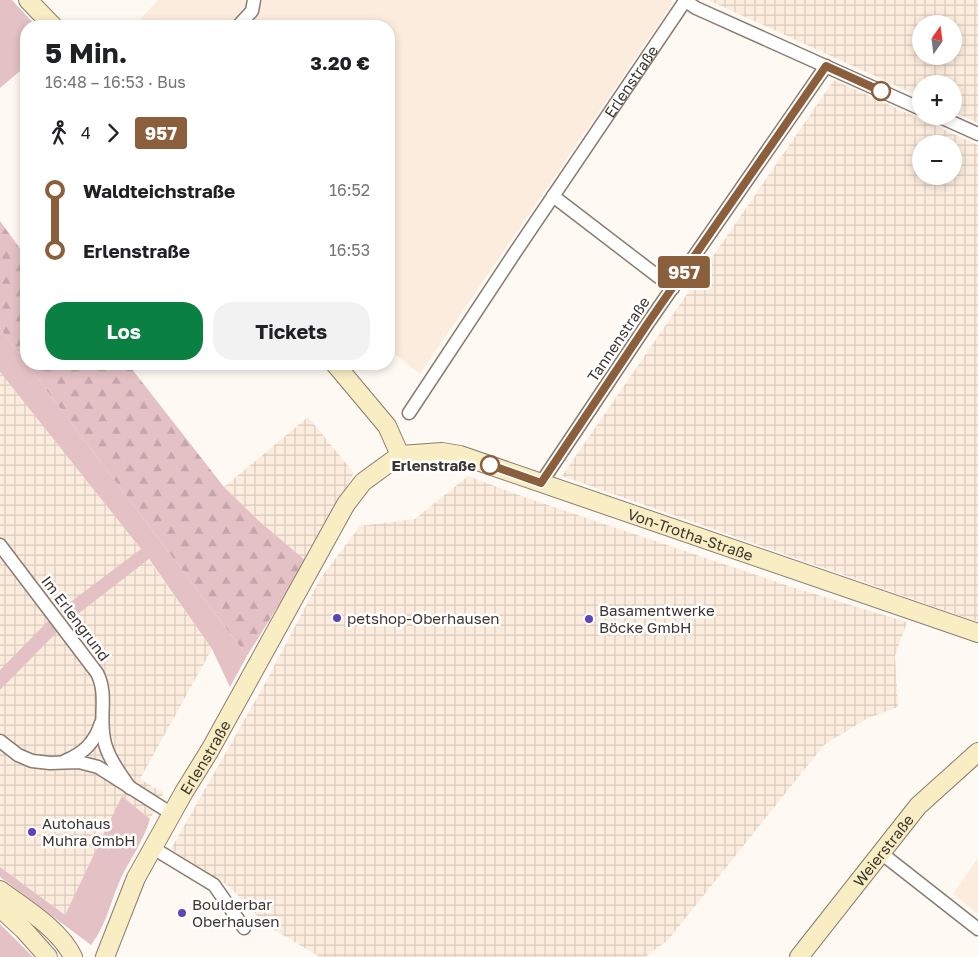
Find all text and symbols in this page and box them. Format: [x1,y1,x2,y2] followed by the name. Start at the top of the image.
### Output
[912,15,962,65] north arrow
[912,15,962,185] map controls
[45,36,128,69] text: 5 Min.
[600,42,662,121] street label: Erlenstraße
[310,51,370,74] text: 3.20 €
[45,72,186,92] text: 16:48 – 16:53 · Bus
[912,75,962,125] button: +
[871,81,891,101] unlabelled marker
[45,119,73,147] icon: walk
[99,119,127,147] icon: forward
[145,122,177,144] text: 957
[81,123,91,143] text: 4
[912,135,962,185] button: −
[83,179,235,202] text: Waldteichstraße
[329,180,370,200] text: 16:52
[83,239,190,262] text: Erlenstraße
[329,240,370,260] text: 16:53
[655,256,713,288] line badge: 957
[668,261,700,283] text: 957
[583,293,653,385] street label: Tannenstraße
[45,302,203,360] button: Los
[213,302,370,360] button: Tickets
[480,455,500,475] marker: Erlenstraße
[391,456,476,474] place label: Erlenstraße
[625,504,756,564] street label: Von-Trotha-Straße
[38,572,114,664] street label: Im Erlengrund
[599,601,715,636] place label: Basamentwerke Böcke GmbH
[347,609,500,627] place label: petshop-Oberhausen
[331,612,343,624] marker: petshop-Oberhausen
[583,613,595,625] marker: Basamentwerke Böcke GmbH
[176,717,234,798] street label: Erlenstraße
[849,810,917,890] street label: Weierstraße
[42,814,136,849] place label: Autohaus Muhra GmbH
[26,826,38,838] marker: Autohaus Muhra GmbH
[192,895,280,930] place label: Boulderbar Oberhausen
[176,907,188,919] marker: Boulderbar Oberhausen

